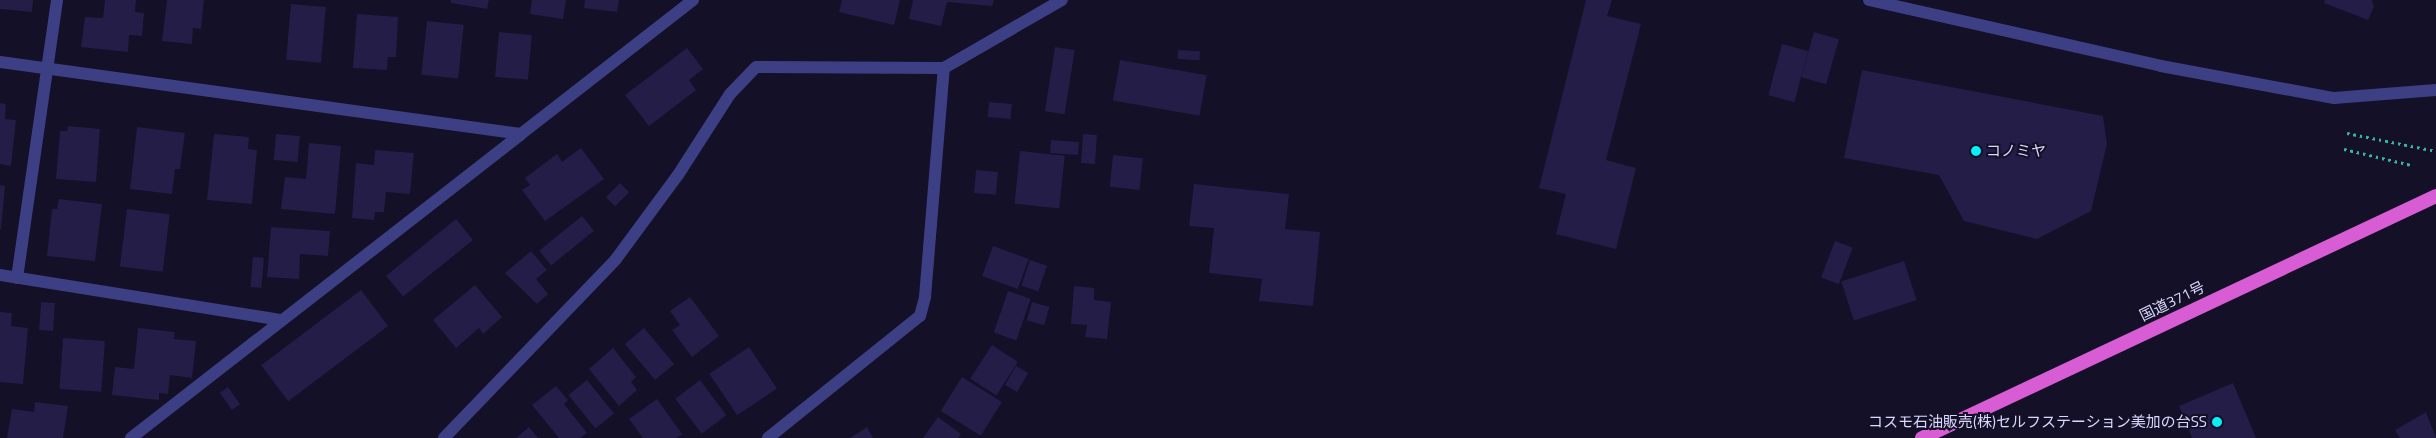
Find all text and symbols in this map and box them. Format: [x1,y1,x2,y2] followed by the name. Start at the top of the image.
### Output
[1986,142,2046,160] place label: コノミヤ
[1970,145,1982,157] marker: コノミヤ
[2137,278,2207,324] street label: 国道371号
[1868,413,2207,431] place label: コスモ石油販売(株)セルフステーション美加の台SS
[2211,416,2223,428] marker: コスモ石油販売(株)セルフステーション美加の台SS

